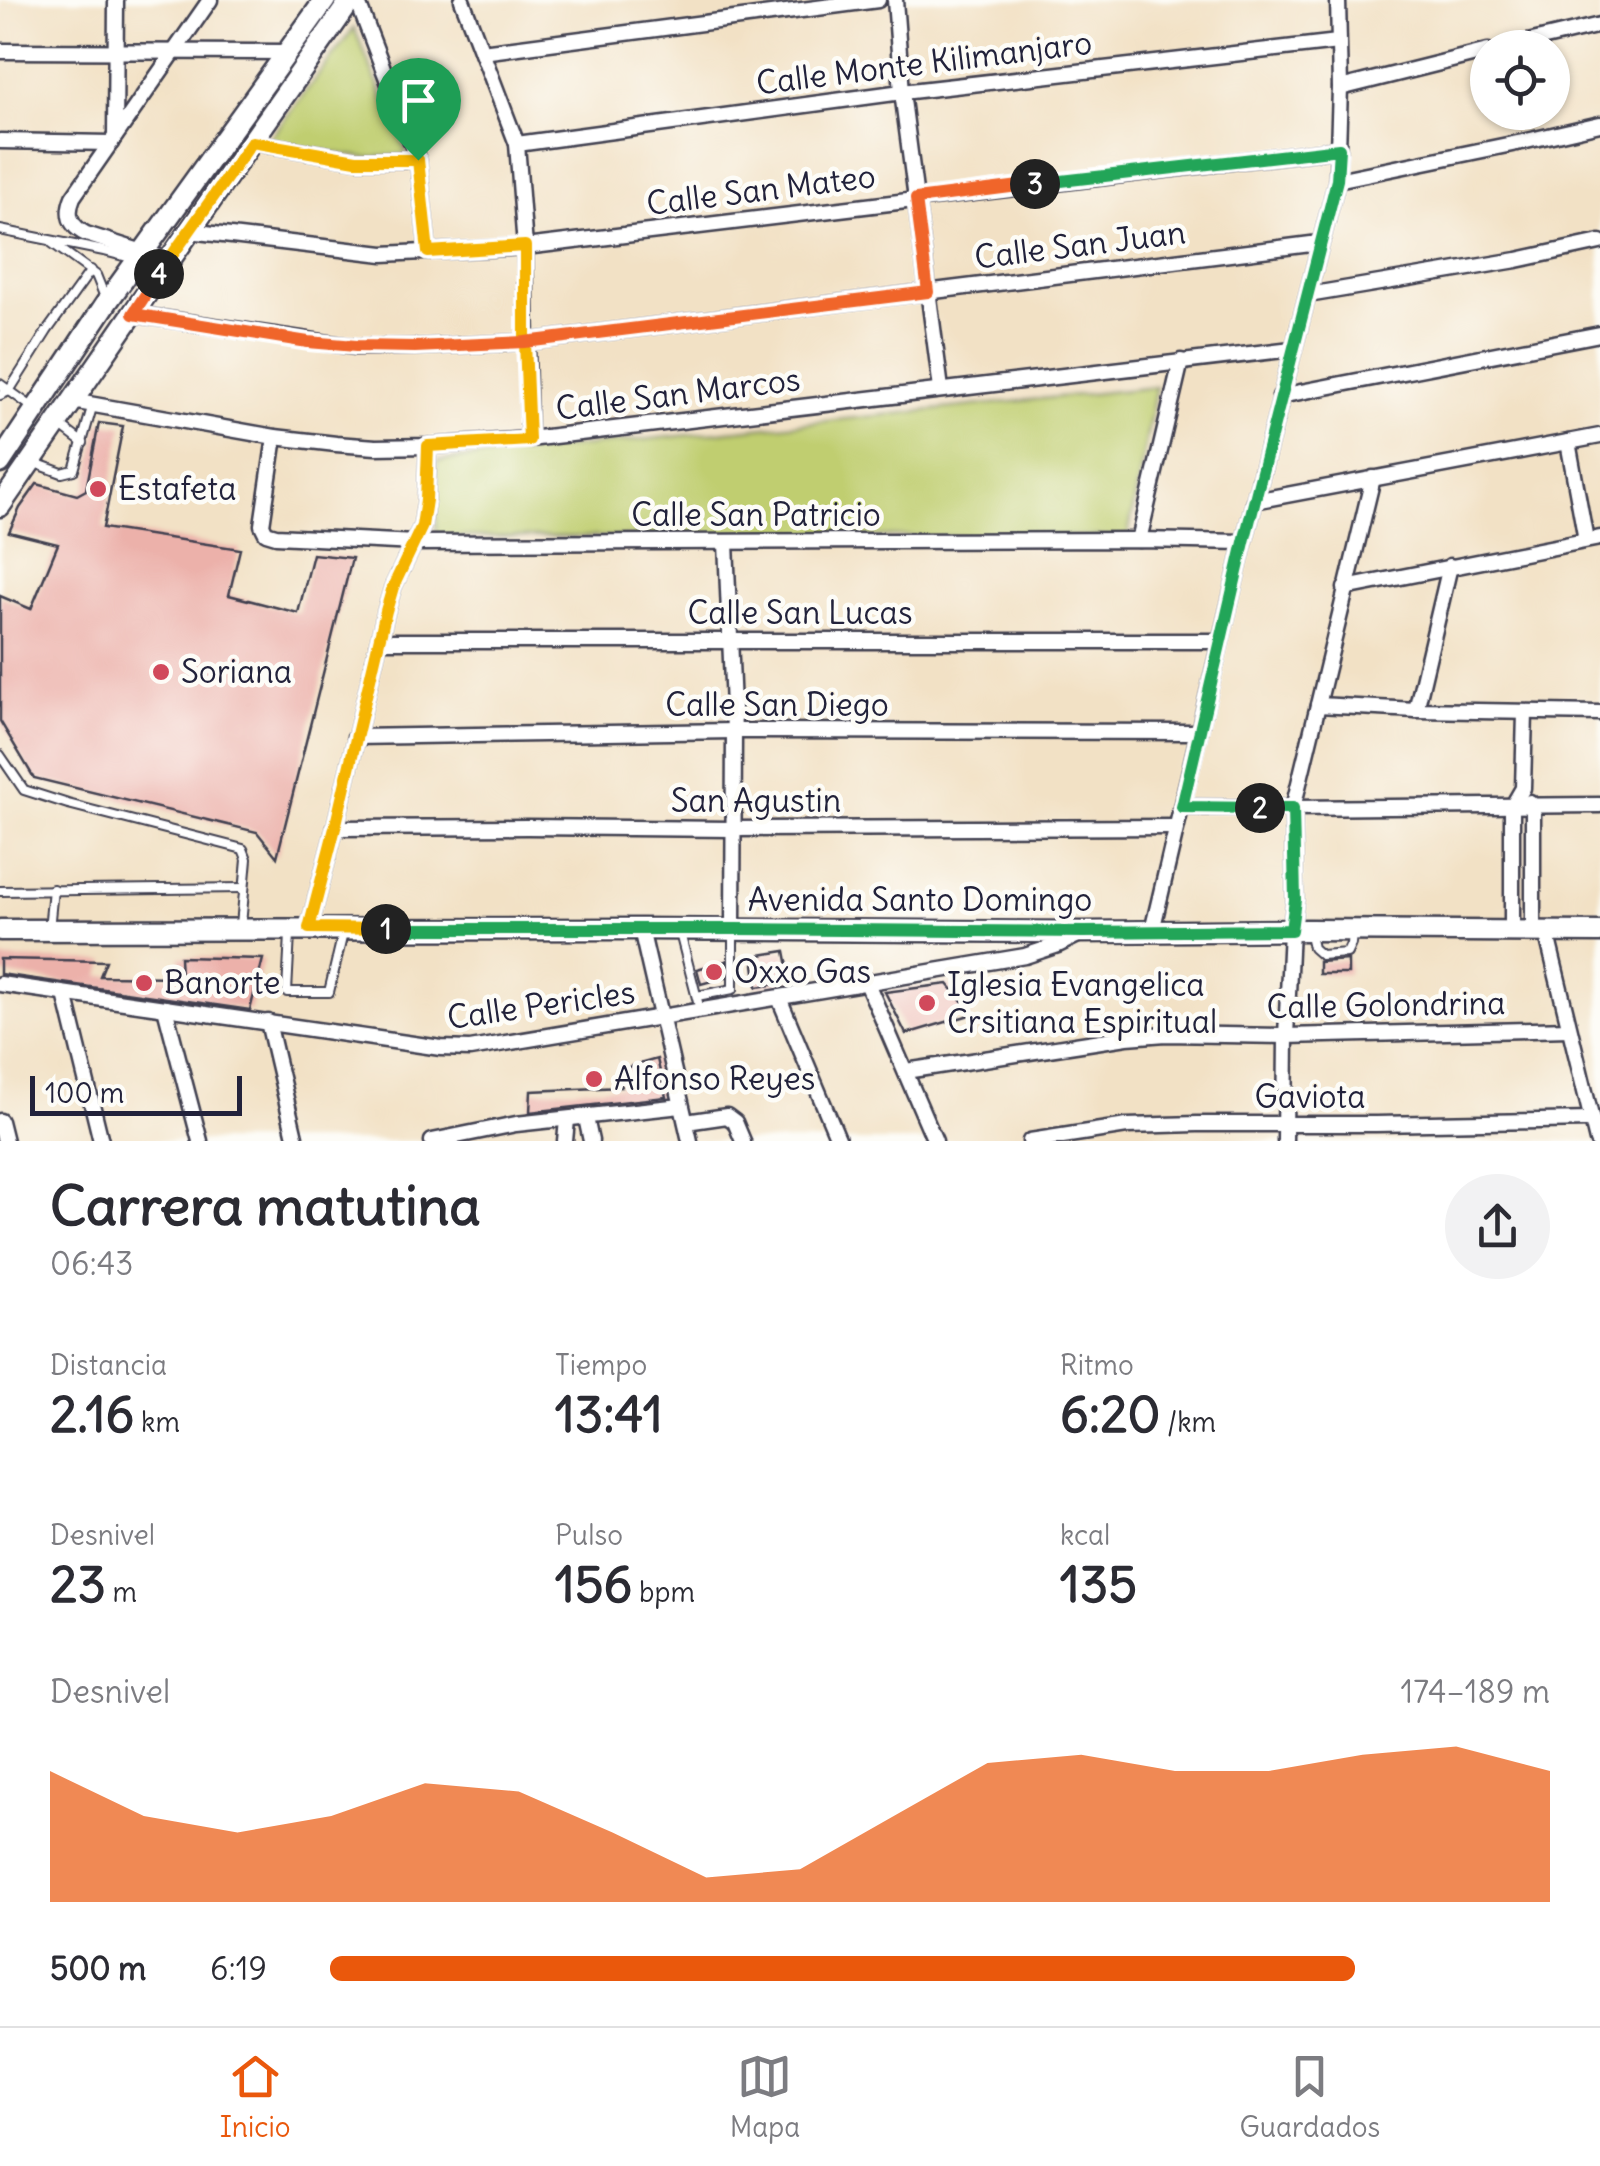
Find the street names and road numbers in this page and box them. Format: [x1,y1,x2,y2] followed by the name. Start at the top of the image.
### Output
[754,22,1094,103] street label: Calle Monte Kilimanjaro
[644,155,878,224] street label: Calle San Mateo
[972,211,1188,278] street label: Calle San Juan
[553,358,802,429] street label: Calle San Marcos
[631,494,881,535] street label: Calle San Patricio
[688,592,912,633] street label: Calle San Lucas
[665,684,889,725] street label: Calle San Diego
[671,780,841,821] street label: San Agustin
[748,879,1092,920] street label: Avenida Santo Domingo
[444,971,637,1038] street label: Calle Pericles
[1266,982,1506,1027] street label: Calle Golondrina
[1255,1076,1365,1117] street label: Gaviota

